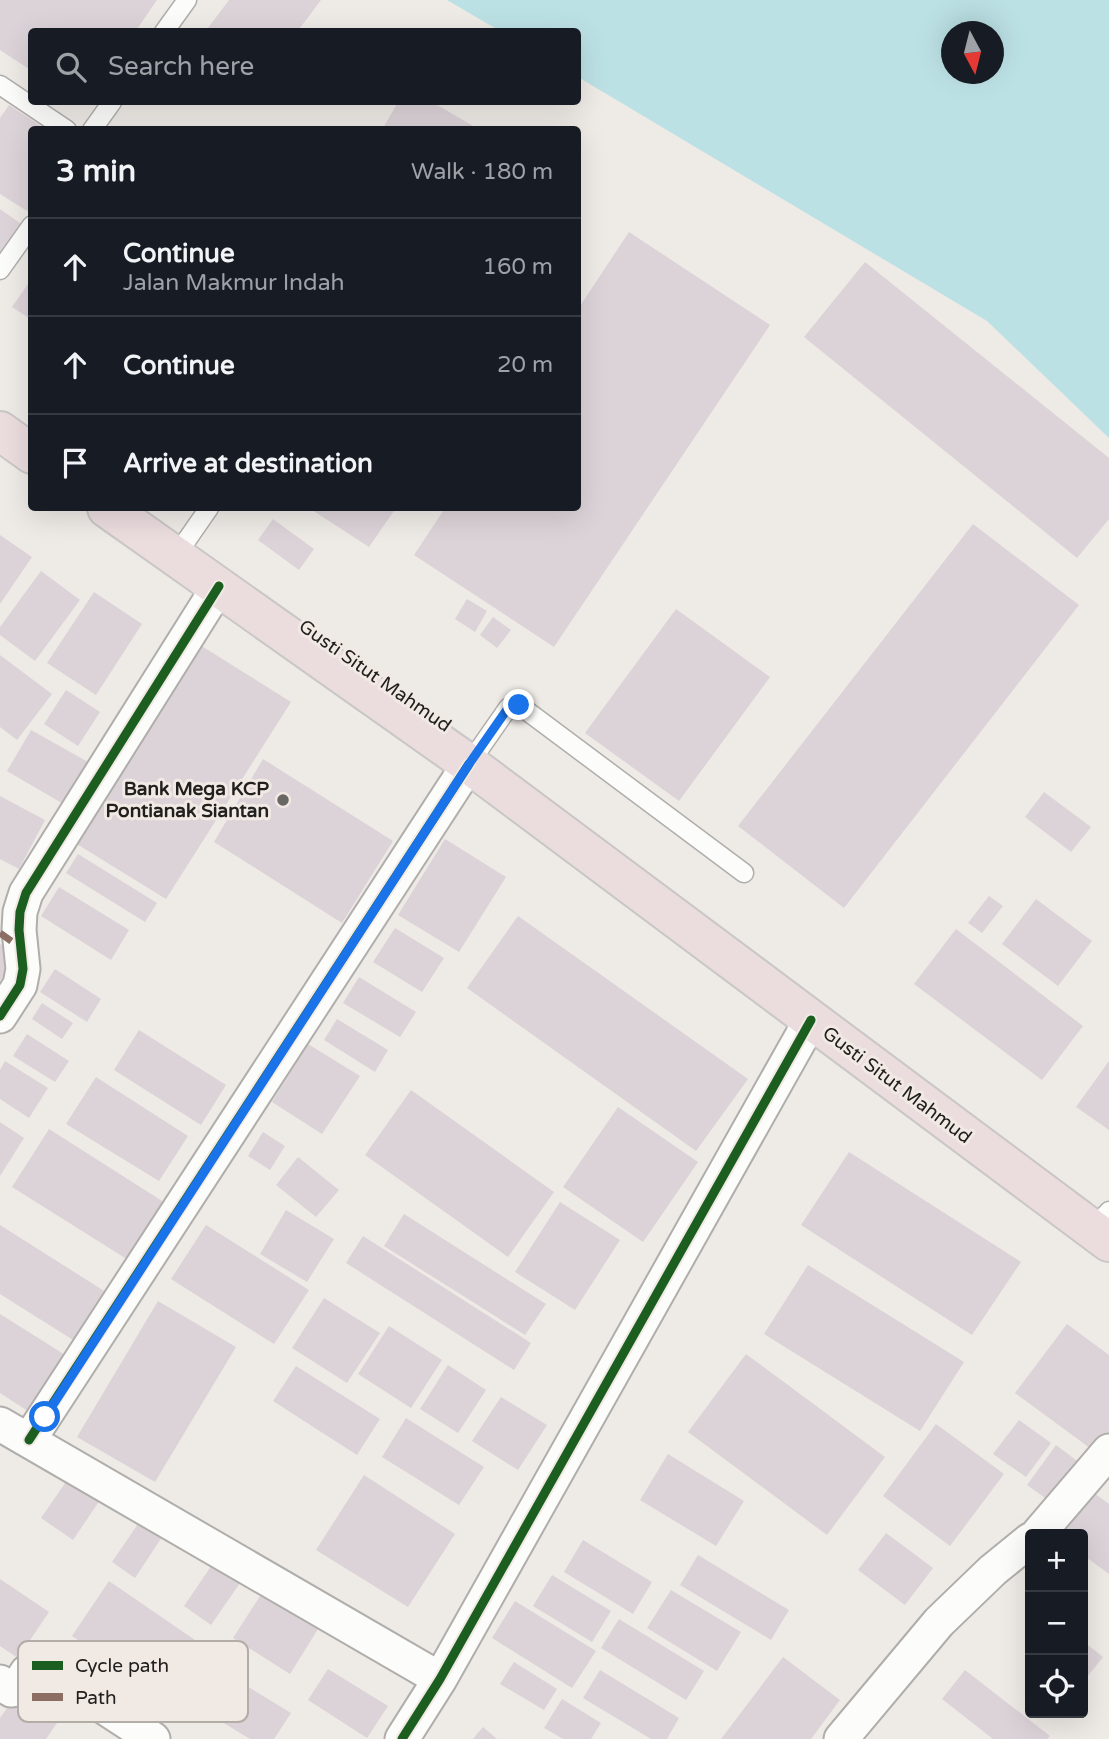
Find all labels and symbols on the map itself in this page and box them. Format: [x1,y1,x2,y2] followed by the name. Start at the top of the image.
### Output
[941,21,1004,84] north arrow
[295,615,455,737] street label: Gusti Situt Mahmud
[503,689,534,720] route end
[106,778,269,822] place label: Bank Mega KCP Pontianak Siantan
[275,792,291,808] marker: Bank Mega KCP Pontianak Siantan
[818,1022,976,1148] street label: Gusti Situt Mahmud
[29,1401,60,1432] route start
[18,1641,248,1722] legend
[75,1655,169,1677] text: Cycle path
[75,1687,117,1709] text: Path

